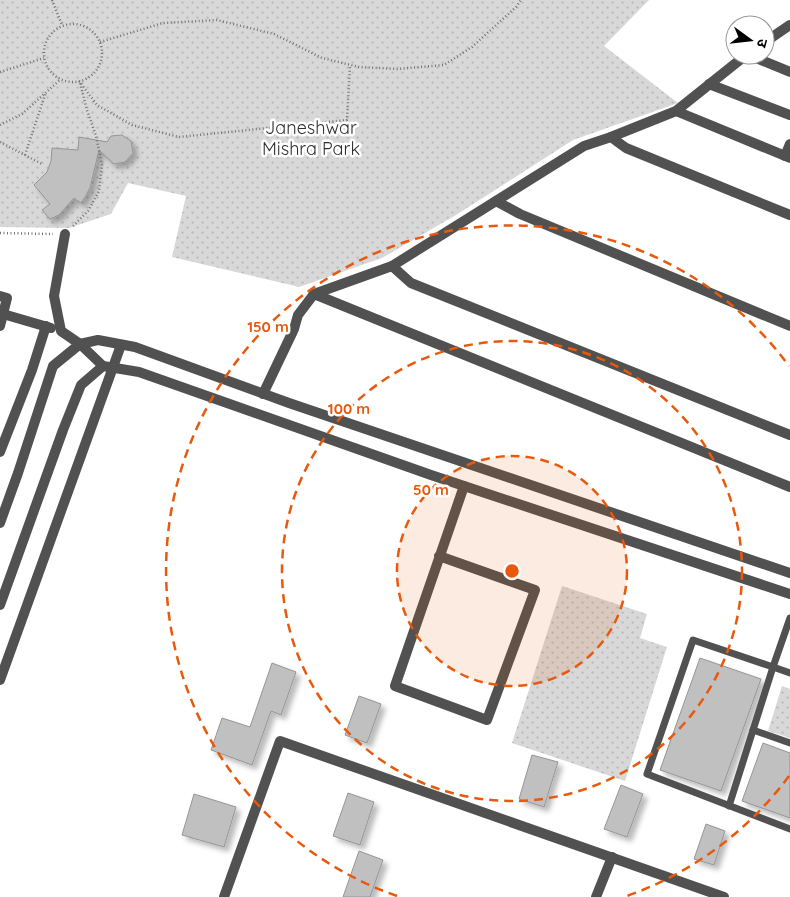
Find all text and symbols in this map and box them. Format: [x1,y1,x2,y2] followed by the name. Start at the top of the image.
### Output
[725,15,775,65] north arrow
[753,37,772,50] text: उ
[262,116,360,160] park label: Janeshwar Mishra Park
[247,317,289,336] text: 150 m
[328,399,370,418] text: 100 m
[413,480,449,499] text: 50 m
[503,562,521,580] centre of rings

